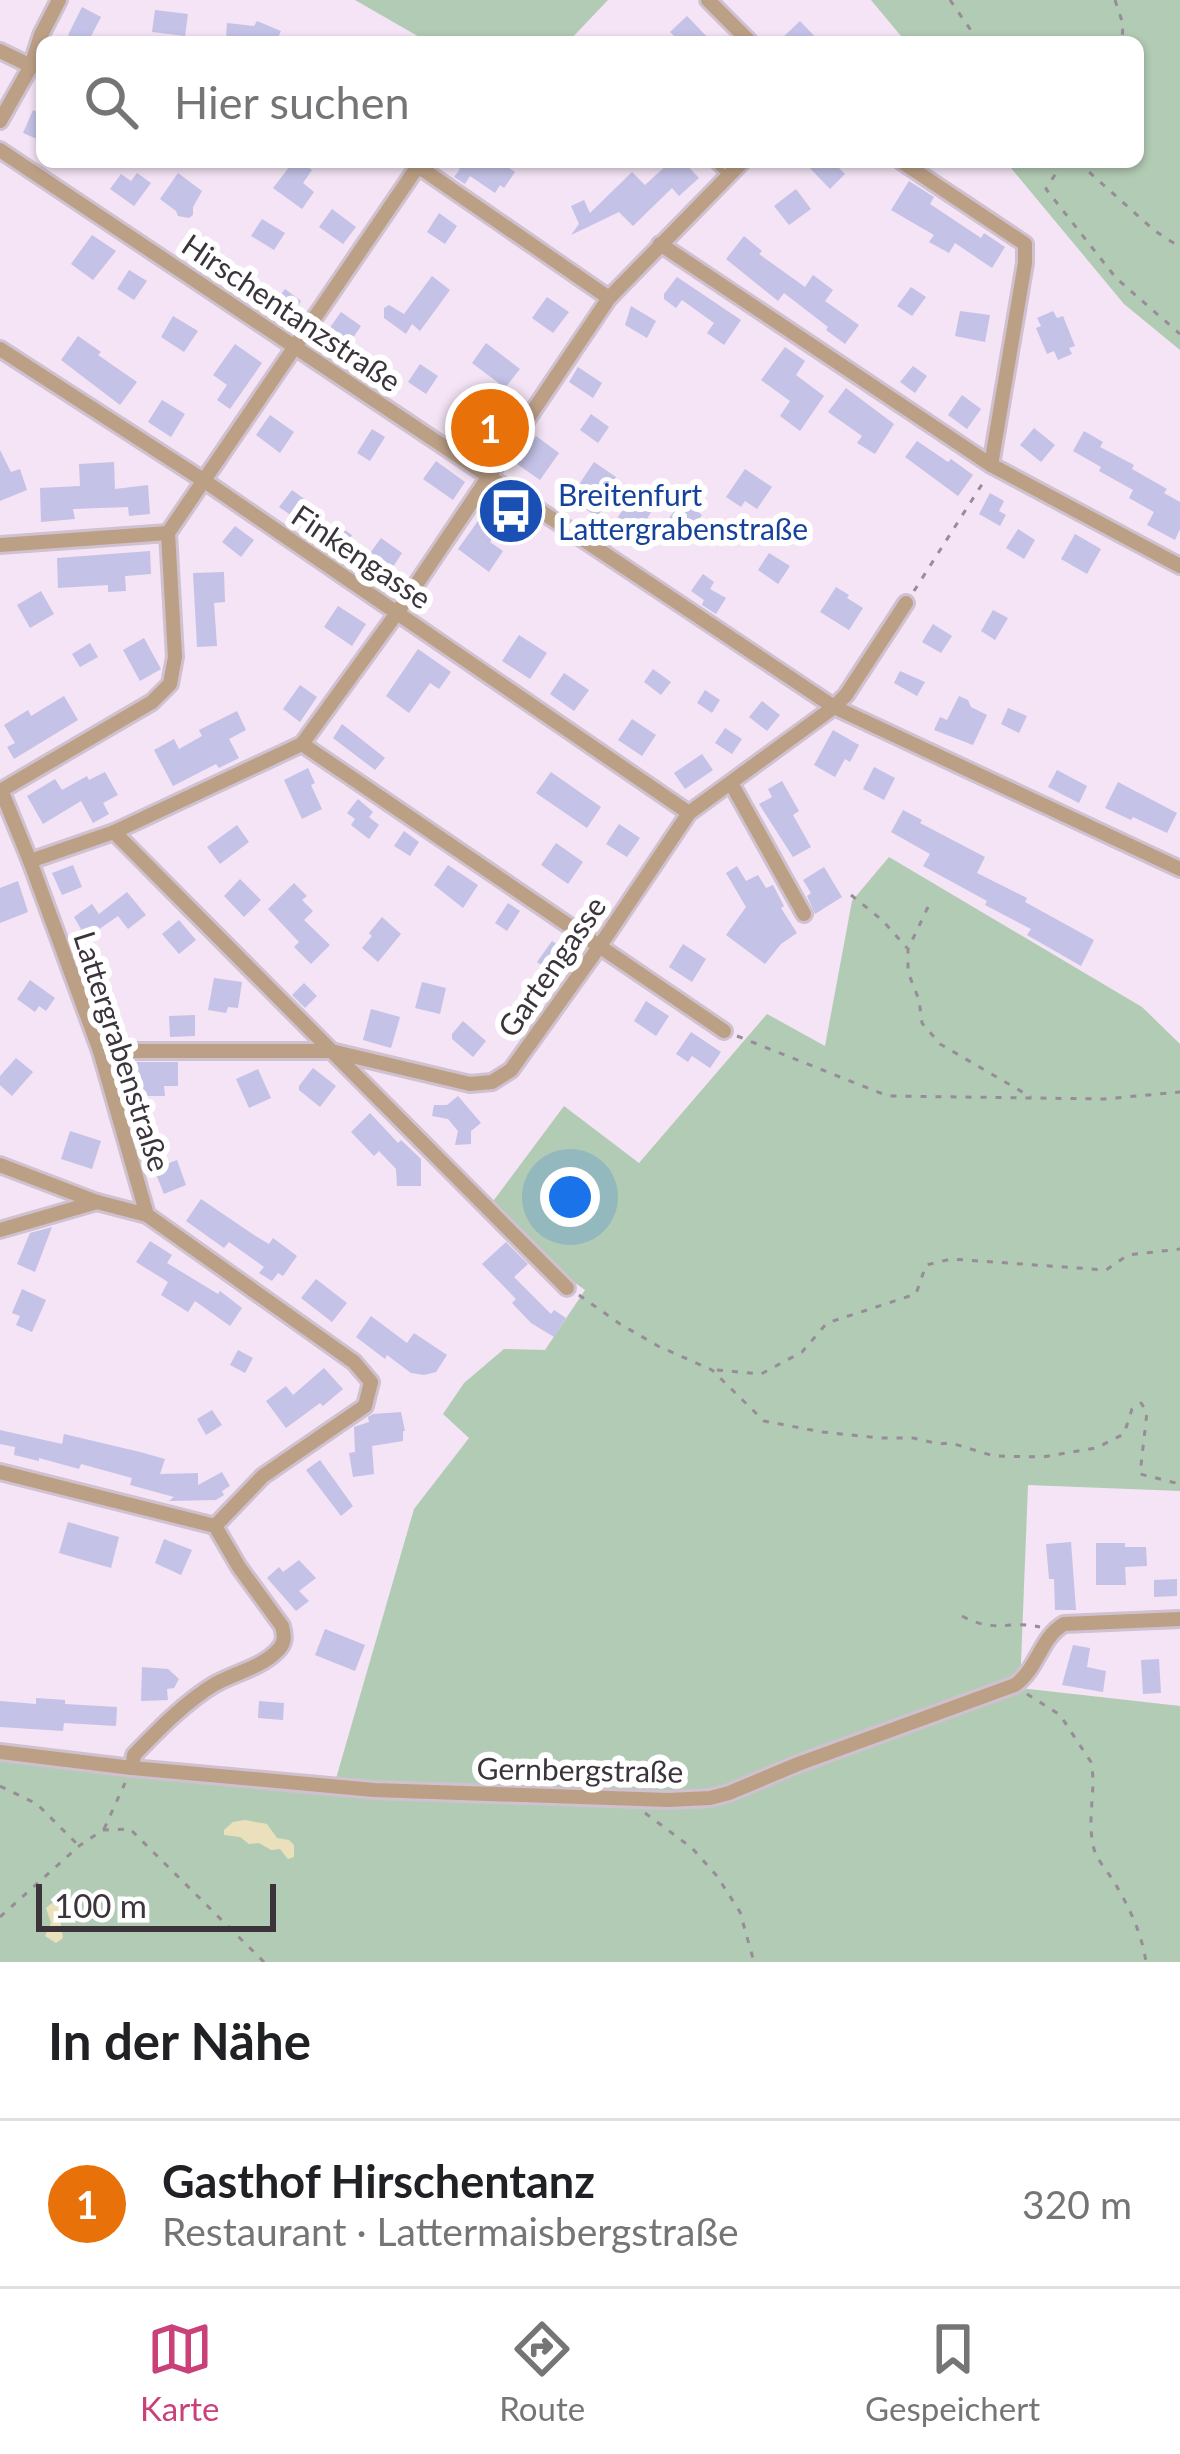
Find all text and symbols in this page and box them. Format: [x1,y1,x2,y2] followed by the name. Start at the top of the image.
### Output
[36,36,1144,168] search box
[78,69,144,135] icon: search
[174,75,410,129] text: Hier suchen
[176,226,408,398] street label: Hirschentanzstraße
[451,383,529,473] pin: 1
[476,476,546,546] bus stop icon: Breitenfurt Lattergrabenstraße
[558,476,808,546] place label: Breitenfurt Lattergrabenstraße
[286,496,438,616] street label: Finkengasse
[489,889,613,1043] street label: Gartengasse
[67,927,179,1175] street label: Lattergrabenstraße
[540,1167,600,1227] your location
[476,1749,684,1789] street label: Gernbergstraße
[36,1878,276,1931] scale bar
[54,1885,147,1925] text: 100 m
[48,2010,311,2071] text: In der Nähe
[162,2154,595,2208] text: Gasthof Hirschentanz
[76,2181,98,2227] text: 1
[1022,2181,1132,2227] text: 320 m
[162,2208,739,2254] text: Restaurant · Lattermaisbergstraße
[140,2316,219,2428] tab: Karte
[499,2316,585,2428] tab: Route
[865,2316,1040,2428] tab: Gespeichert

